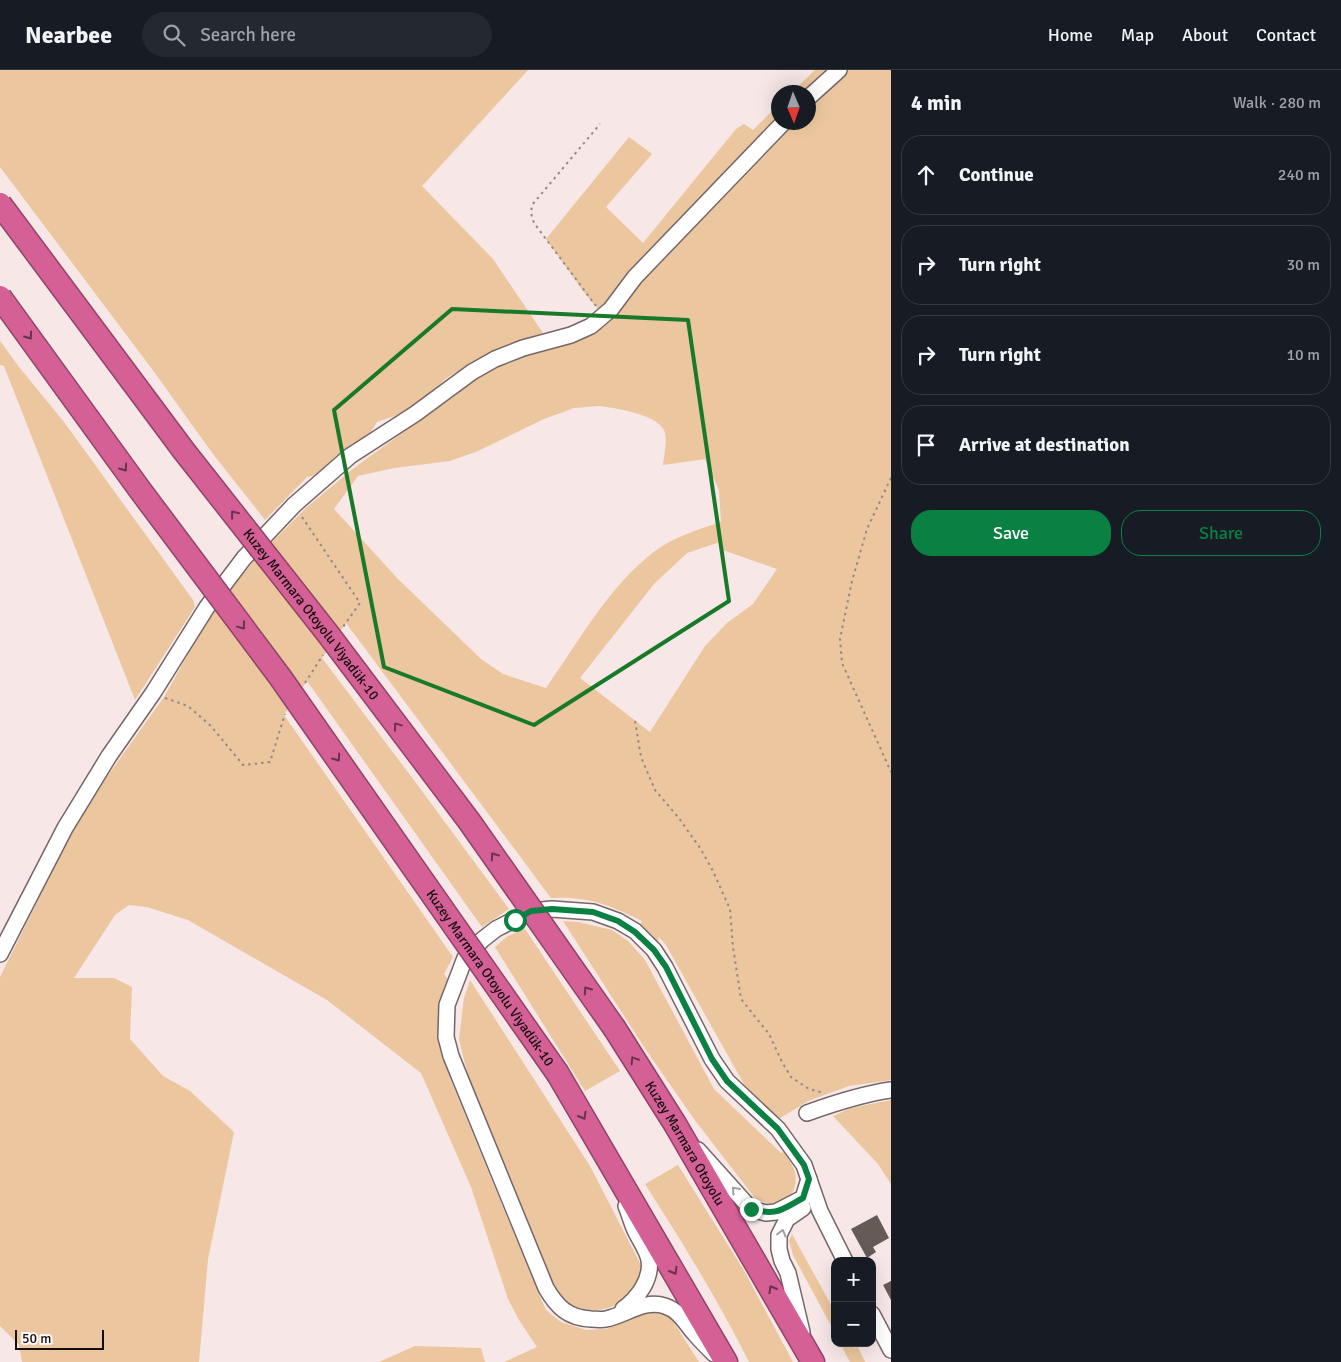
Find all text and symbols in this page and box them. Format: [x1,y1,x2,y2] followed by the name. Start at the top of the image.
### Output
[142,12,492,57] search box
[25,20,112,50] text: Nearbee
[160,21,188,49] icon: search
[200,23,296,47] text: Search here
[1048,24,1093,46] text: Home
[1121,24,1154,46] text: Map
[1182,24,1228,46] text: About
[1256,24,1316,46] text: Contact
[771,85,816,130] north arrow
[911,90,962,116] text: 4 min
[1233,93,1321,113] text: Walk · 280 m
[912,161,940,189] icon: ahead
[959,163,1034,187] text: Continue
[1278,165,1320,185] text: 240 m
[912,251,940,279] icon: right
[959,253,1041,277] text: Turn right
[1286,255,1320,275] text: 30 m
[23,330,32,340] one-way arrow
[912,341,940,369] icon: right
[959,343,1041,367] text: Turn right
[1286,345,1320,365] text: 10 m
[912,431,940,459] icon: arrive
[959,433,1130,457] text: Arrive at destination
[118,462,127,472] one-way arrow
[911,510,1111,556] button: Save
[1121,510,1321,556] button: Share
[231,511,239,520] one-way arrow
[239,525,383,703] street label: Kuzey Marmara Otoyolu Viyadük-10
[236,620,245,630] one-way arrow
[395,723,403,732] one-way arrow
[331,752,340,762] one-way arrow
[491,853,500,862] one-way arrow
[422,886,558,1070] street label: Kuzey Marmara Otoyolu Viyadük-10
[504,909,527,932] route start
[584,986,593,995] one-way arrow
[631,1056,641,1065] one-way arrow
[641,1078,728,1209] street label: Kuzey Marmara Otoyolu
[576,1110,586,1119] one-way arrow
[731,1187,740,1196] one-way arrow
[740,1198,763,1221] route end
[776,1229,786,1238] one-way arrow
[831,1257,876,1347] map controls
[831,1257,876,1302] button: +
[668,1265,678,1274] one-way arrow
[768,1286,778,1295] one-way arrow
[831,1302,876,1347] button: −
[15,1327,104,1350] scale bar
[22,1330,51,1347] text: 50 m

